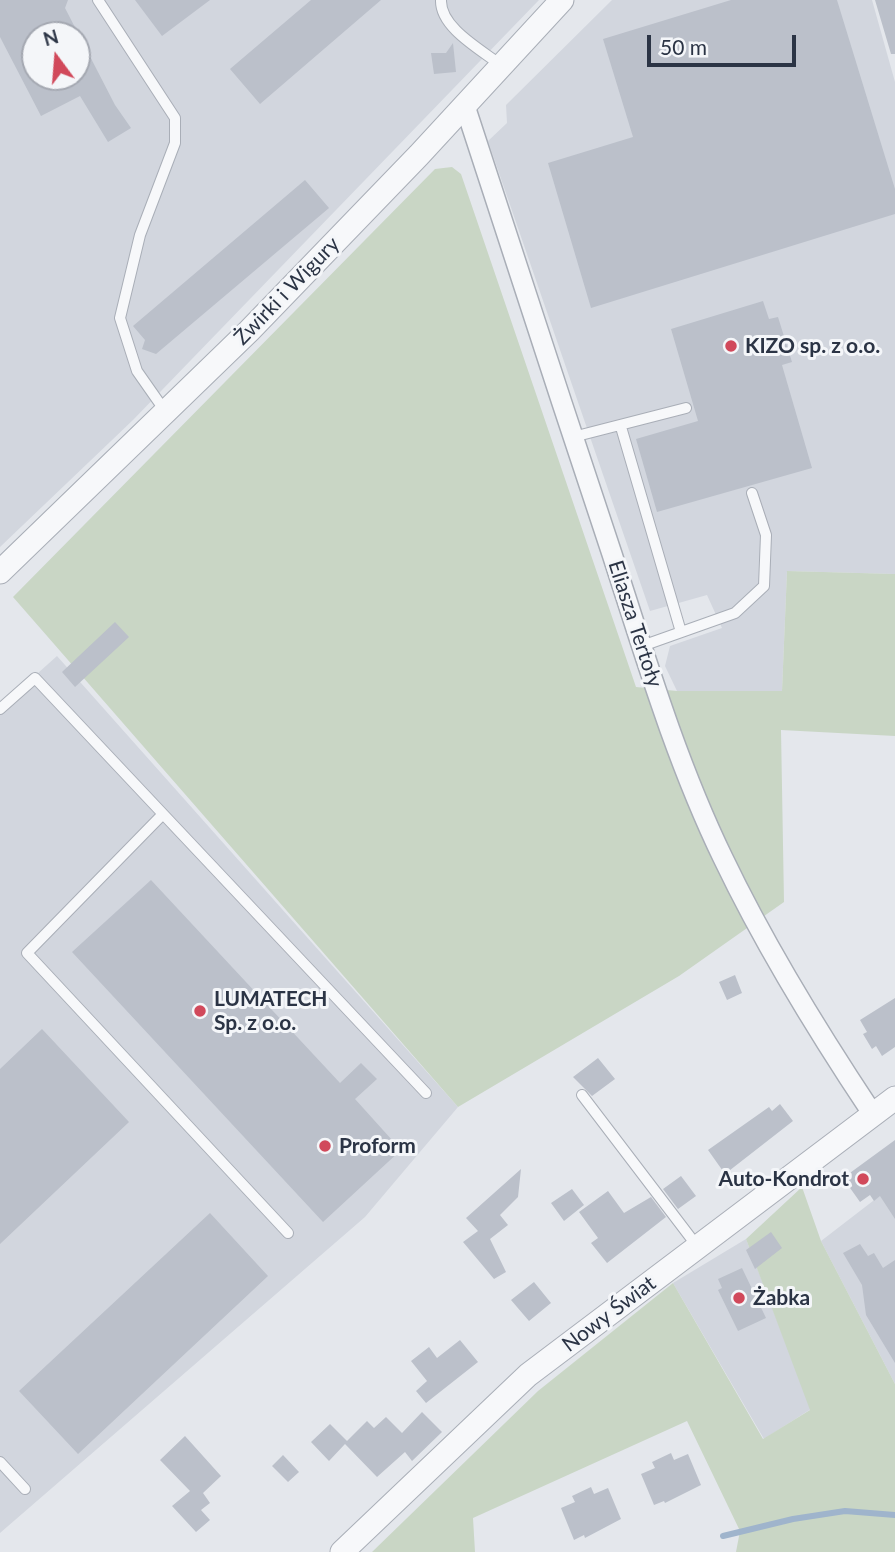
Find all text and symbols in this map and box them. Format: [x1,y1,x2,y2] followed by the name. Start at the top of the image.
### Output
[21,21,91,91] north arrow
[650,21,799,65] scale bar
[40,24,61,50] text: N
[660,34,707,59] text: 50 m
[229,232,345,350] street label: Żwirki i Wigury
[745,333,880,359] place label: KIZO sp. z o.o.
[723,338,739,354] marker: KIZO sp. z o.o.
[603,557,667,691] street label: Eliasza Tertoły
[214,986,327,1036] place label: LUMATECH Sp. z o.o.
[192,1003,208,1019] marker: LUMATECH Sp. z o.o.
[339,1133,416,1159] place label: Proform
[317,1138,333,1154] marker: Proform
[719,1166,849,1192] place label: Auto-Kondrot
[855,1171,871,1187] marker: Auto-Kondrot
[557,1271,661,1357] street label: Nowy Świat
[753,1285,810,1311] place label: Żabka
[731,1290,747,1306] marker: Żabka

